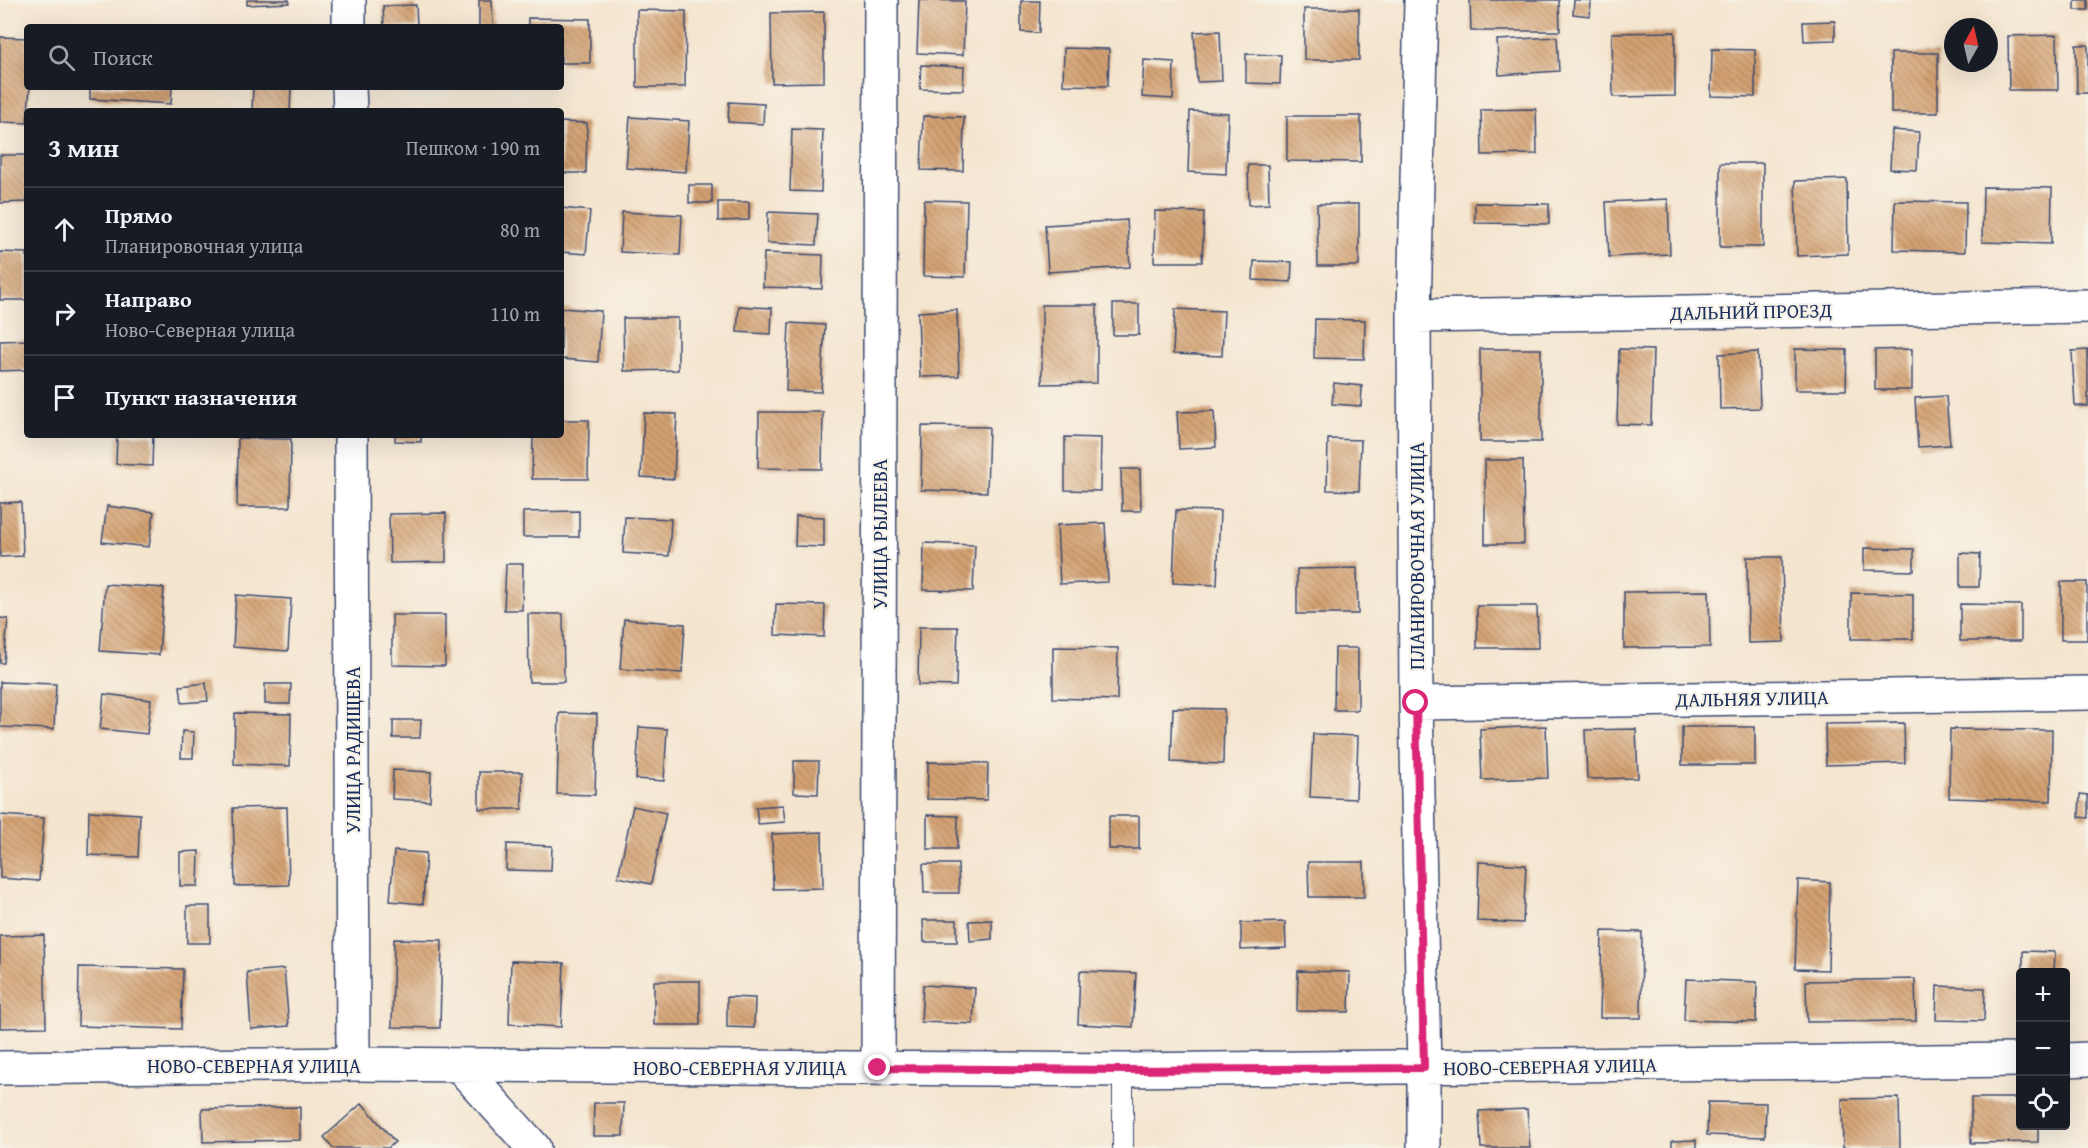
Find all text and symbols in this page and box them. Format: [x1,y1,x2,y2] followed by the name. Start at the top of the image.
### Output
[1944,18,1998,72] north arrow
[24,24,564,90] search box
[45,41,78,74] icon: search
[93,41,153,73] text: Поиск
[48,128,119,167] text: 3 мин
[406,133,540,162] text: Пешком · 190 m
[105,199,172,231] text: Прямо
[48,213,81,246] icon: ahead
[500,215,540,244] text: 80 m
[105,231,303,260] text: Планировочная улица
[105,283,192,315] text: Направо
[1669,295,1833,327] street label: ДАЛЬНИЙ ПРОЕЗД
[48,297,81,330] icon: right
[490,299,540,328] text: 110 m
[105,315,295,344] text: Ново-Северная улица
[48,381,81,414] icon: arrive
[105,381,297,413] text: Пункт назначения
[1402,442,1431,670] street label: ПЛАНИРОВОЧНАЯ УЛИЦА
[865,459,894,609] street label: УЛИЦА РЫЛЕЕВА
[338,666,367,834] street label: УЛИЦА РАДИЩЕВА
[1674,682,1829,714] street label: ДАЛЬНЯЯ УЛИЦА
[1402,689,1428,715] route start
[2016,968,2070,1130] map controls
[2016,968,2070,1022] button: +
[2016,1022,2070,1076] button: −
[1443,1050,1657,1082] street label: НОВО-СЕВЕРНАЯ УЛИЦА
[147,1051,361,1080] street label: НОВО-СЕВЕРНАЯ УЛИЦА
[633,1053,847,1082] street label: НОВО-СЕВЕРНАЯ УЛИЦА
[864,1054,890,1080] route end
[2016,1076,2070,1130] button: locate

